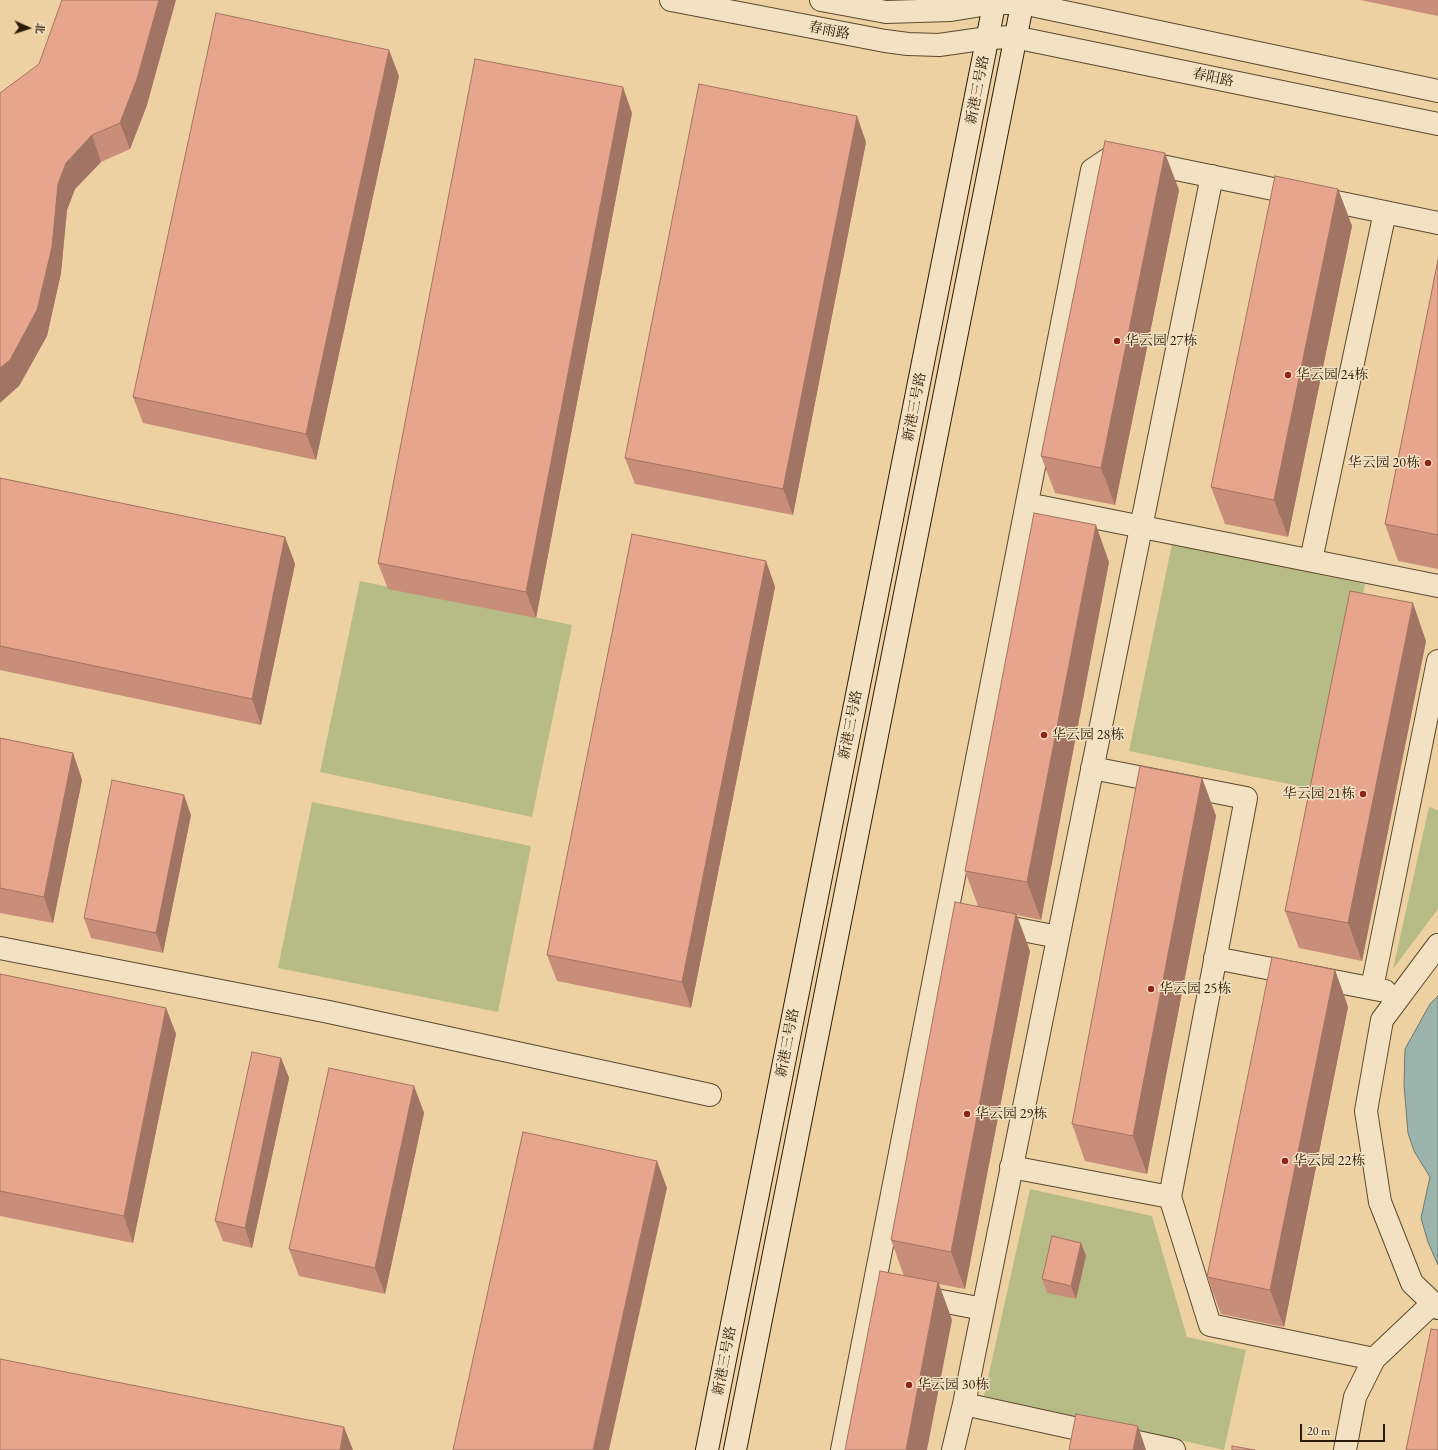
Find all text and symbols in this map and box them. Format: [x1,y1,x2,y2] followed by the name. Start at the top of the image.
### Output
[8,8,48,48] north arrow
[807,19,851,43] street label: 春雨路
[33,23,47,34] text: 北
[963,54,993,126] street label: 新港三号路
[1191,65,1235,91] street label: 春阳路
[1125,333,1197,349] place label: 华云园 27栋
[1112,336,1122,346] marker: 华云园 27栋
[1296,367,1368,383] place label: 华云园 24栋
[1283,370,1293,380] marker: 华云园 24栋
[900,371,930,443] street label: 新港三号路
[1348,455,1420,471] place label: 华云园 20栋
[1423,458,1433,468] marker: 华云园 20栋
[836,689,866,761] street label: 新港三号路
[1052,727,1124,743] place label: 华云园 28栋
[1039,730,1049,740] marker: 华云园 28栋
[1283,786,1355,802] place label: 华云园 21栋
[1358,789,1368,799] marker: 华云园 21栋
[1159,981,1231,997] place label: 华云园 25栋
[1146,984,1156,994] marker: 华云园 25栋
[773,1007,803,1079] street label: 新港三号路
[975,1106,1047,1122] place label: 华云园 29栋
[962,1109,972,1119] marker: 华云园 29栋
[1293,1153,1365,1169] place label: 华云园 22栋
[1280,1156,1290,1166] marker: 华云园 22栋
[710,1325,740,1397] street label: 新港三号路
[917,1377,989,1393] place label: 华云园 30栋
[904,1380,914,1390] marker: 华云园 30栋
[1302,1416,1387,1442] scale bar
[1307,1423,1330,1439] text: 20 m

